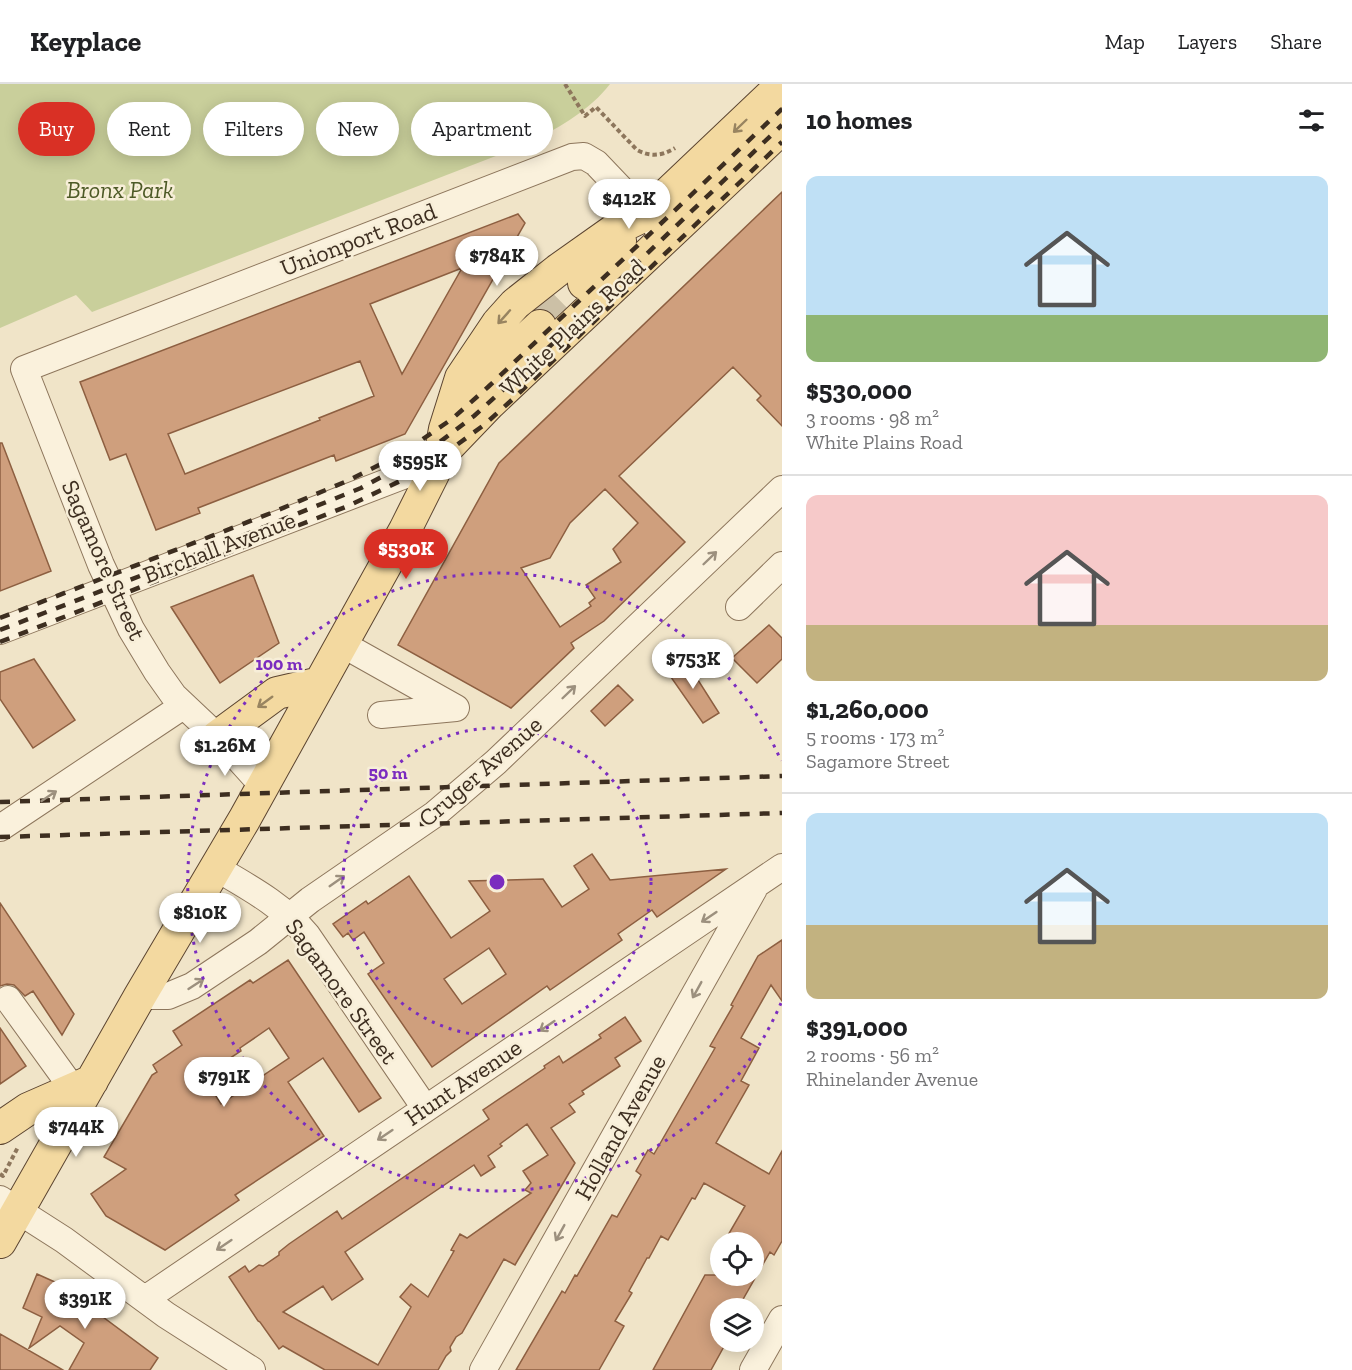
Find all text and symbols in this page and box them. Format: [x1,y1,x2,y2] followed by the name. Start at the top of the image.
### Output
[30,25,141,58] text: Keyplace
[1105,29,1145,54] text: Map
[1178,29,1237,54] text: Layers
[1270,29,1322,54] text: Share
[18,102,95,156] chip: Buy
[107,102,191,156] chip: Rent
[203,102,304,156] chip: Filters
[316,102,399,156] chip: New
[411,102,553,156] chip: Apartment
[806,104,912,136] text: 10 homes
[1295,104,1328,137] icon: filters
[732,118,747,133] one-way arrow
[67,175,174,204] park label: Bronx Park
[587,179,671,230] pin: $412K
[602,186,656,210] text: $412K
[276,196,440,282] street label: Unionport Road
[1013,215,1121,323] icon: home
[455,236,539,287] pin: $784K
[469,243,525,267] text: $784K
[493,252,651,402] street label: White Plains Road
[497,309,511,324] one-way arrow
[806,374,912,406] text: $530,000
[806,406,939,430] text: 3 rooms · 98 m²
[806,430,963,454] text: White Plains Road
[378,441,462,492] pin: $595K
[393,448,447,472] text: $595K
[56,475,152,645] street label: Sagamore Street
[139,505,299,589] street label: Birchall Avenue
[364,529,448,580] pin: $530K
[1013,534,1121,642] icon: home
[378,536,434,560] text: $530K
[702,551,717,565] one-way arrow
[651,639,735,690] pin: $753K
[666,646,720,670] text: $753K
[255,653,303,675] text: 100 m
[561,686,576,700] one-way arrow
[806,693,929,725] text: $1,260,000
[258,696,274,708] one-way arrow
[412,710,548,832] street label: Cruger Avenue
[806,725,944,749] text: 5 rooms · 173 m²
[176,726,274,777] pin: $1.26M
[194,733,256,757] text: $1.26M
[806,749,950,773] text: Sagamore Street
[369,762,408,784] text: 50 m
[40,790,56,802] one-way arrow
[1013,852,1121,960] icon: home
[487,872,507,892] centre of rings
[328,875,345,887] one-way arrow
[158,893,242,944] pin: $810K
[173,900,227,924] text: $810K
[700,910,717,923] one-way arrow
[280,913,404,1069] street label: Sagamore Street
[187,977,204,989] one-way arrow
[691,981,703,998] one-way arrow
[806,1011,908,1043] text: $391,000
[539,1020,556,1032] one-way arrow
[399,1032,527,1132] street label: Hunt Avenue
[806,1043,939,1067] text: 2 rooms · 56 m²
[568,1049,672,1205] street label: Holland Avenue
[182,1057,266,1108] pin: $791K
[198,1064,250,1088] text: $791K
[806,1067,978,1091] text: Rhinelander Avenue
[34,1107,118,1158] pin: $744K
[48,1114,104,1138] text: $744K
[378,1129,394,1141] one-way arrow
[554,1224,566,1241] one-way arrow
[710,1232,764,1352] map controls
[710,1232,764,1286] button: locate
[217,1239,233,1251] one-way arrow
[43,1279,127,1330] pin: $391K
[59,1286,111,1310] text: $391K
[710,1298,764,1352] button: layers

